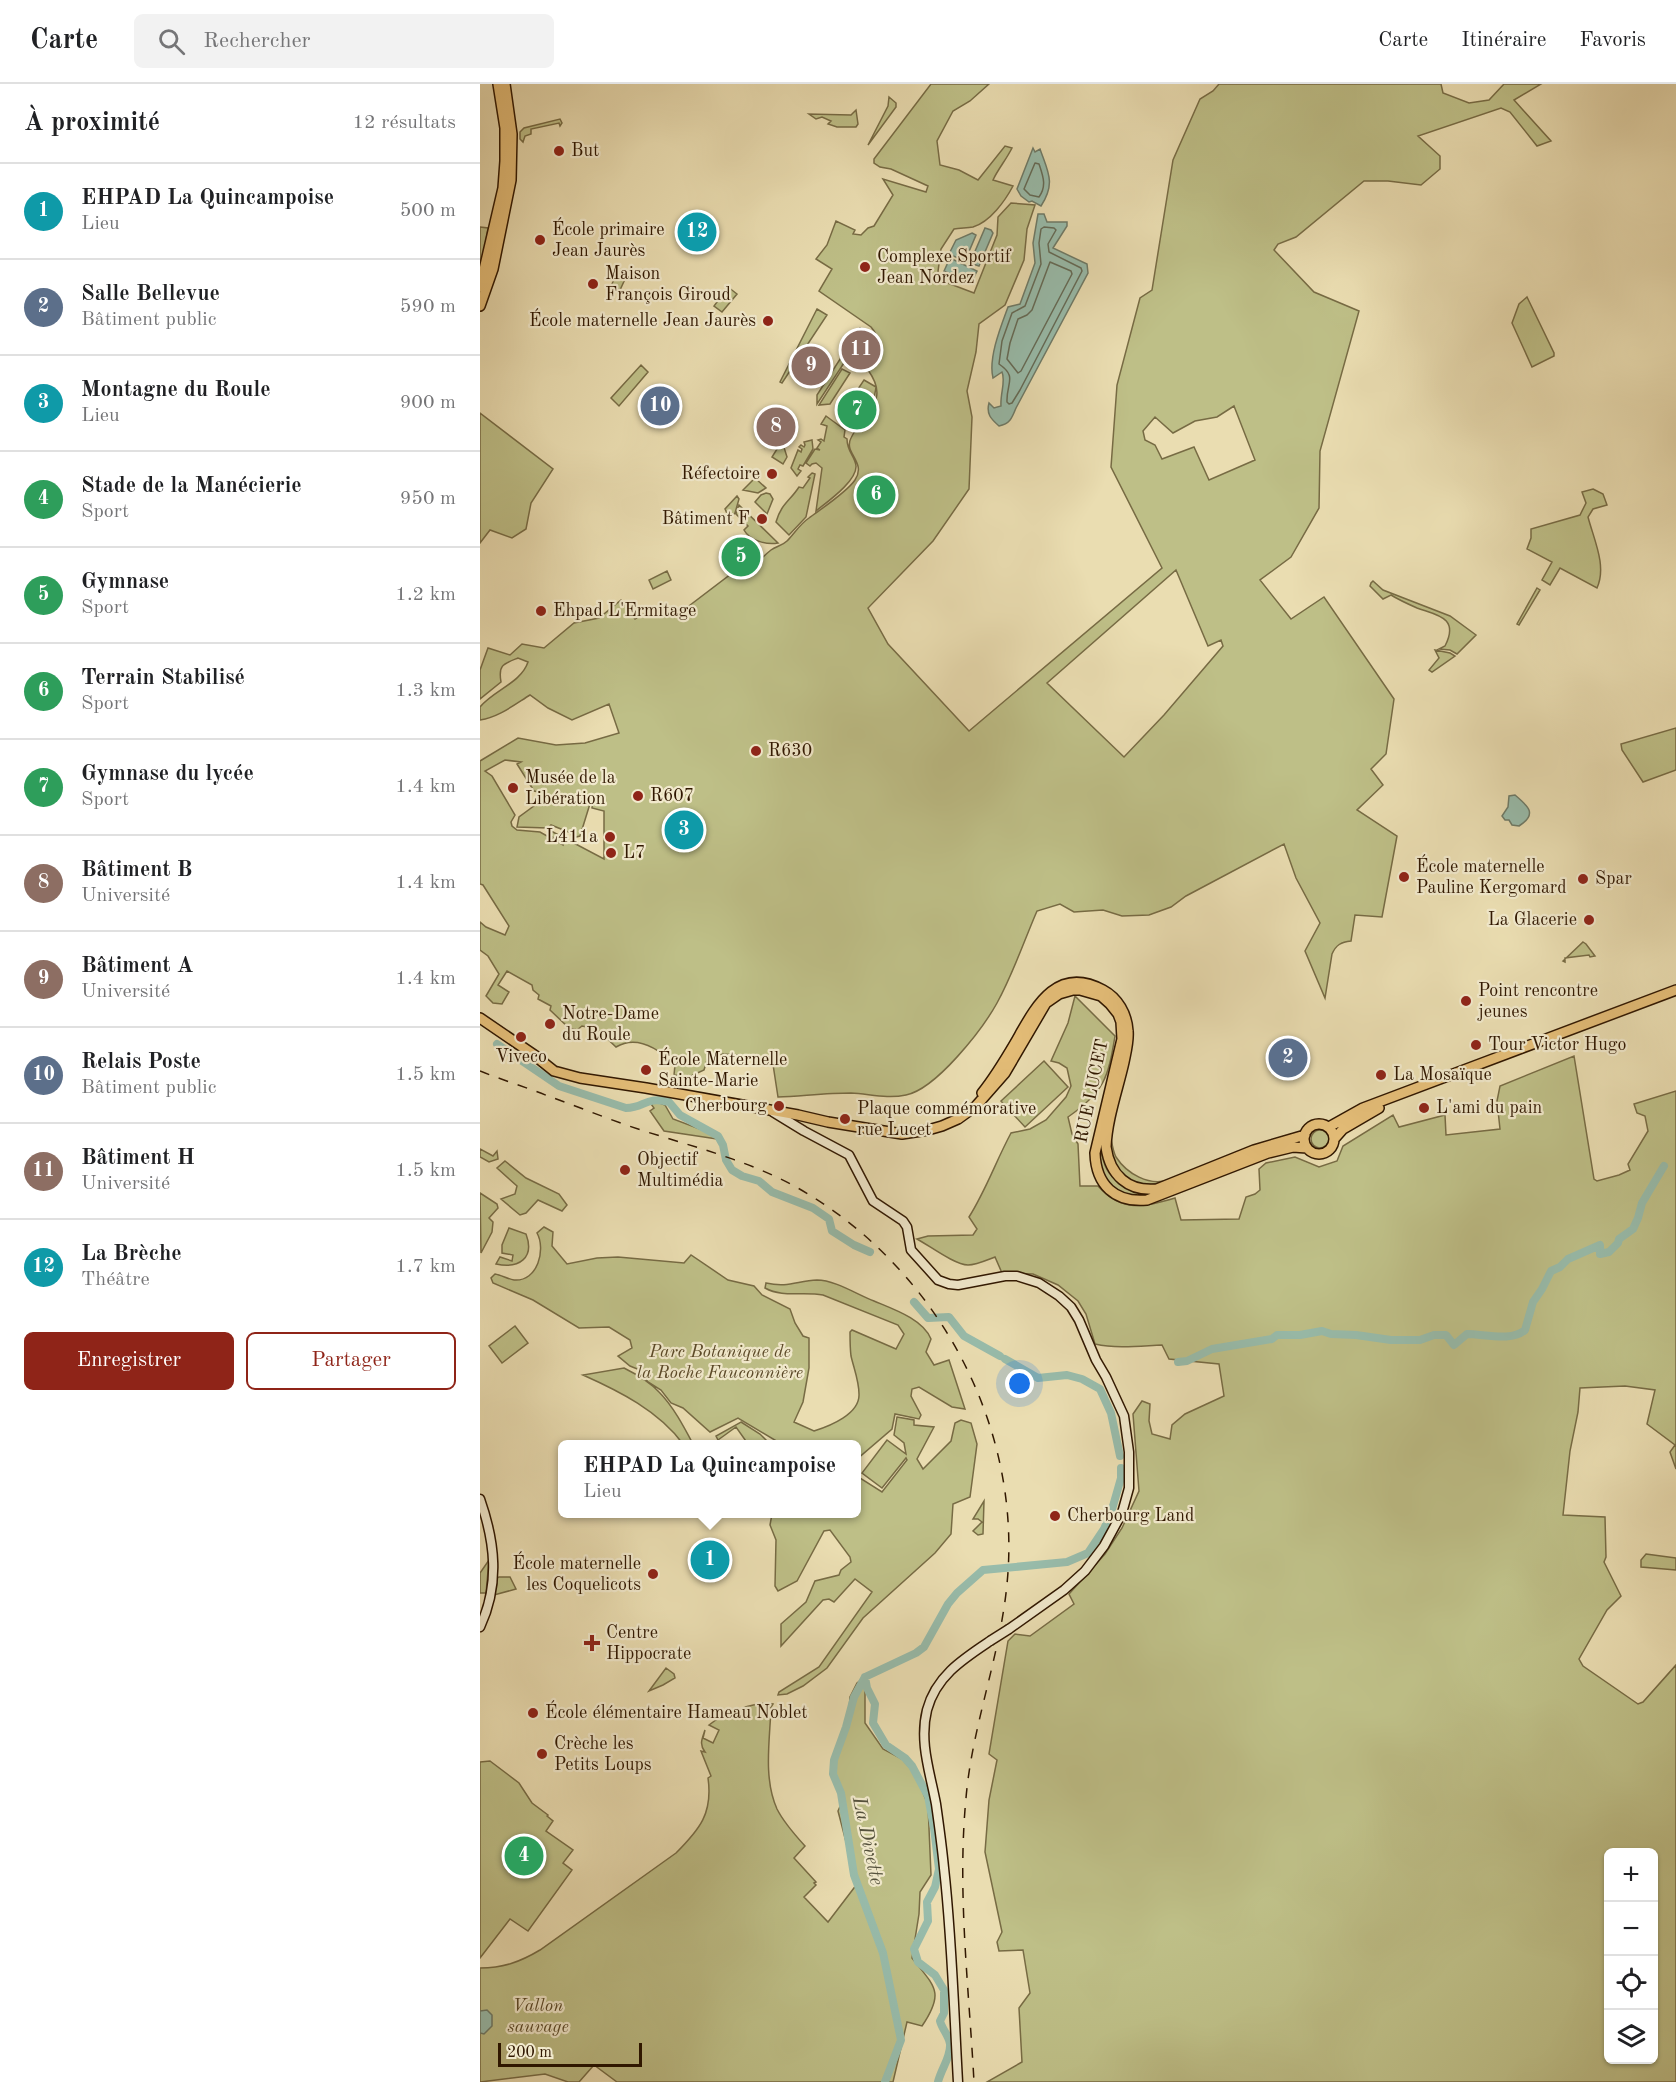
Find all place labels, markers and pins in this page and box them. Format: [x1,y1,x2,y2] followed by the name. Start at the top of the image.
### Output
[571,142,599,160] place label: But
[552,144,566,158] marker: But
[678,210,716,254] pin: 12
[552,217,665,260] place label: École primaire Jean Jaurès
[533,233,547,247] marker: École primaire Jean Jaurès
[877,248,1012,287] place label: Complexe Sportif Jean Nordez
[858,260,872,274] marker: Complexe Sportif Jean Nordez
[605,265,731,304] place label: Maison François Giroud
[586,277,600,291] marker: Maison François Giroud
[529,308,756,330] place label: École maternelle Jean Jaurès
[761,314,775,328] marker: École maternelle Jean Jaurès
[842,328,880,372] pin: 11
[792,344,830,388] pin: 9
[640,384,680,428] pin: 10
[838,388,877,432] pin: 7
[756,404,796,450] pin: 8
[681,465,760,483] place label: Réfectoire
[765,467,779,481] marker: Réfectoire
[856,472,896,518] pin: 6
[662,510,750,528] place label: Bâtiment F
[755,512,769,526] marker: Bâtiment F
[722,534,760,580] pin: 5
[553,602,696,620] place label: Ehpad L'Ermitage
[534,604,548,618] marker: Ehpad L'Ermitage
[768,742,812,760] place label: R630
[749,744,763,758] marker: R630
[525,769,616,808] place label: Musée de la Libération
[506,781,520,795] marker: Musée de la Libération
[650,787,694,805] place label: R607
[631,789,645,803] marker: R607
[664,808,704,852] pin: 3
[546,828,598,846] place label: L411a
[603,830,617,844] marker: L411a
[623,844,646,862] place label: L7
[604,846,618,860] marker: L7
[1416,854,1567,897] place label: École maternelle Pauline Kergomard
[1397,870,1411,884] marker: École maternelle Pauline Kergomard
[1595,870,1632,888] place label: Spar
[1576,872,1590,886] marker: Spar
[1488,911,1577,929] place label: La Glacerie
[1582,913,1596,927] marker: La Glacerie
[1477,982,1598,1021] place label: Point rencontre jeunes
[1459,994,1473,1008] marker: Point rencontre jeunes
[562,1005,659,1044] place label: Notre-Dame du Roule
[543,1017,557,1031] marker: Notre-Dame du Roule
[514,1030,528,1044] marker: Viveco
[1268,1036,1308,1080] pin: 2
[1488,1036,1627,1054] place label: Tour Victor Hugo
[1469,1038,1483,1052] marker: Tour Victor Hugo
[658,1047,787,1090] place label: École Maternelle Sainte-Marie
[495,1048,547,1066] place label: Viveco
[639,1063,653,1077] marker: École Maternelle Sainte-Marie
[1393,1066,1492,1084] place label: La Mosaïque
[1374,1068,1388,1082] marker: La Mosaïque
[685,1097,767,1115] place label: Cherbourg
[772,1099,786,1113] marker: Cherbourg
[1436,1099,1543,1117] place label: L'ami du pain
[857,1100,1036,1139] place label: Plaque commémorative rue Lucet
[1417,1101,1431,1115] marker: L'ami du pain
[838,1112,852,1126] marker: Plaque commémorative rue Lucet
[637,1151,724,1190] place label: Objectif Multimédia
[618,1163,632,1177] marker: Objectif Multimédia
[1067,1507,1194,1525] place label: Cherbourg Land
[1048,1509,1062,1523] marker: Cherbourg Land
[690,1538,730,1582] pin: 1
[512,1551,641,1594] place label: École maternelle les Coquelicots
[646,1567,660,1581] marker: École maternelle les Coquelicots
[606,1624,691,1663] place label: Centre Hippocrate
[583,1634,601,1652] marker: Centre Hippocrate
[545,1700,807,1722] place label: École élémentaire Hameau Noblet
[526,1706,540,1720] marker: École élémentaire Hameau Noblet
[554,1735,652,1774] place label: Crèche les Petits Loups
[535,1747,549,1761] marker: Crèche les Petits Loups
[504,1834,543,1878] pin: 4

